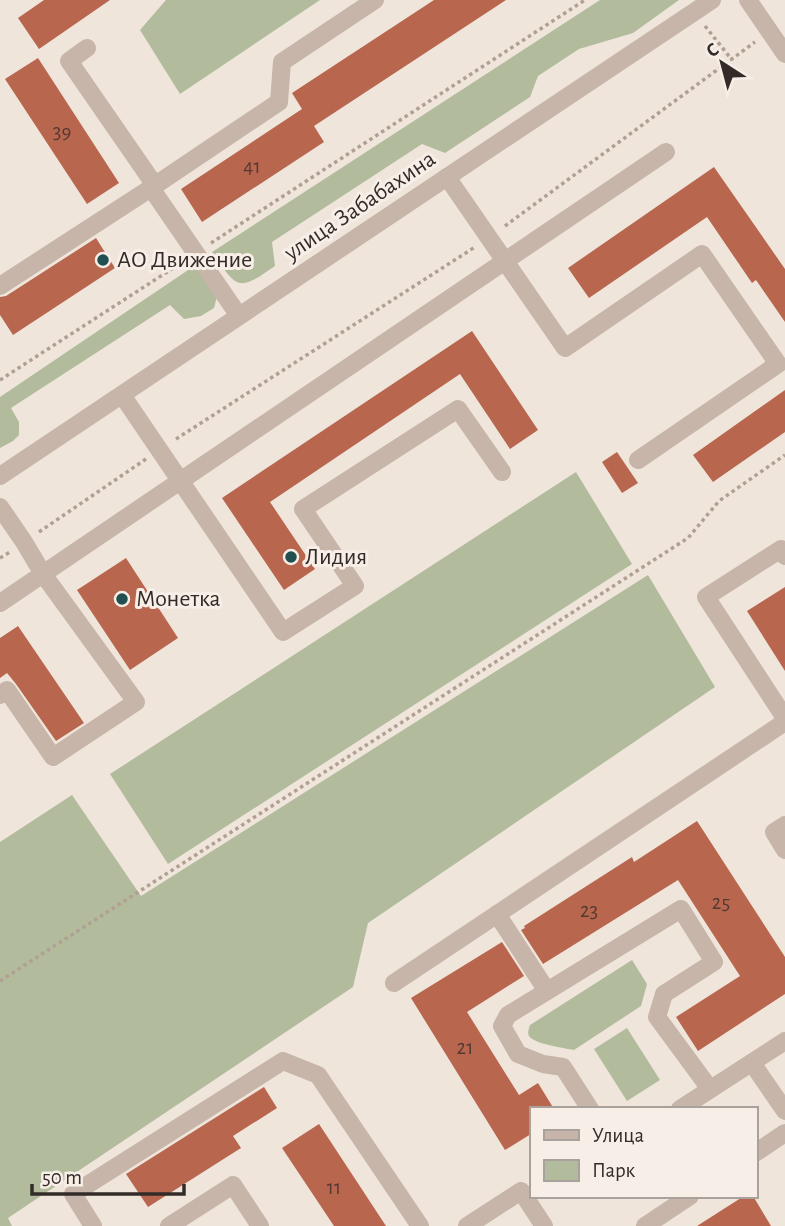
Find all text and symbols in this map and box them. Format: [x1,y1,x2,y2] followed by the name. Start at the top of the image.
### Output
[687,28,757,98] north arrow
[703,40,723,61] text: С
[53,121,71,142] house number: 39
[279,147,440,266] street label: улица Забабахина
[243,156,261,177] house number: 41
[117,248,252,272] place label: АО Движение
[95,252,111,268] marker: АО Движение
[305,545,367,569] place label: Лидия
[283,549,299,565] marker: Лидия
[136,587,221,611] place label: Монетка
[114,591,130,607] marker: Монетка
[712,892,730,913] house number: 25
[580,900,598,921] house number: 23
[457,1037,473,1058] house number: 21
[530,1107,757,1198] legend
[592,1125,645,1146] text: Улица
[32,1152,184,1196] scale bar
[592,1160,636,1181] text: Парк
[42,1167,82,1188] text: 50 m
[327,1177,341,1198] house number: 11

